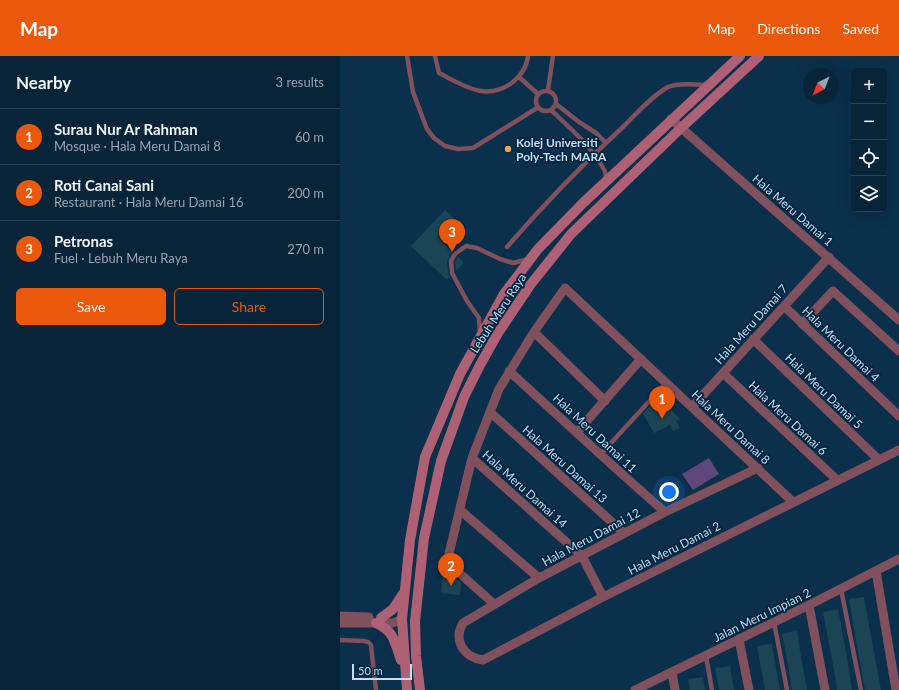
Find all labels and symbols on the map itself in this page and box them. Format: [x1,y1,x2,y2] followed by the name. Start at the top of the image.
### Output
[803,68,839,104] north arrow
[516,135,607,164] place label: Kolej Universiti Poly-Tech MARA
[503,144,513,154] marker: Kolej Universiti Poly-Tech MARA
[750,171,836,249] street label: Hala Meru Damai 1
[439,219,465,252] pin: 3
[467,270,529,356] street label: Lebuh Meru Raya
[711,281,791,367] street label: Hala Meru Damai 7
[799,303,883,385] street label: Hala Meru Damai 4
[782,350,866,432] street label: Hala Meru Damai 5
[746,378,830,458] street label: Hala Meru Damai 6
[649,386,675,419] pin: 1
[689,387,773,467] street label: Hala Meru Damai 8
[550,390,640,476] street label: Hala Meru Damai 11
[520,422,610,506] street label: Hala Meru Damai 13
[480,447,570,531] street label: Hala Meru Damai 14
[659,482,679,502] your location
[539,505,643,569] street label: Hala Meru Damai 12
[625,518,723,578] street label: Hala Meru Damai 2
[438,553,464,586] pin: 2
[711,585,813,645] street label: Jalan Meru Impian 2
[352,662,412,681] scale bar

